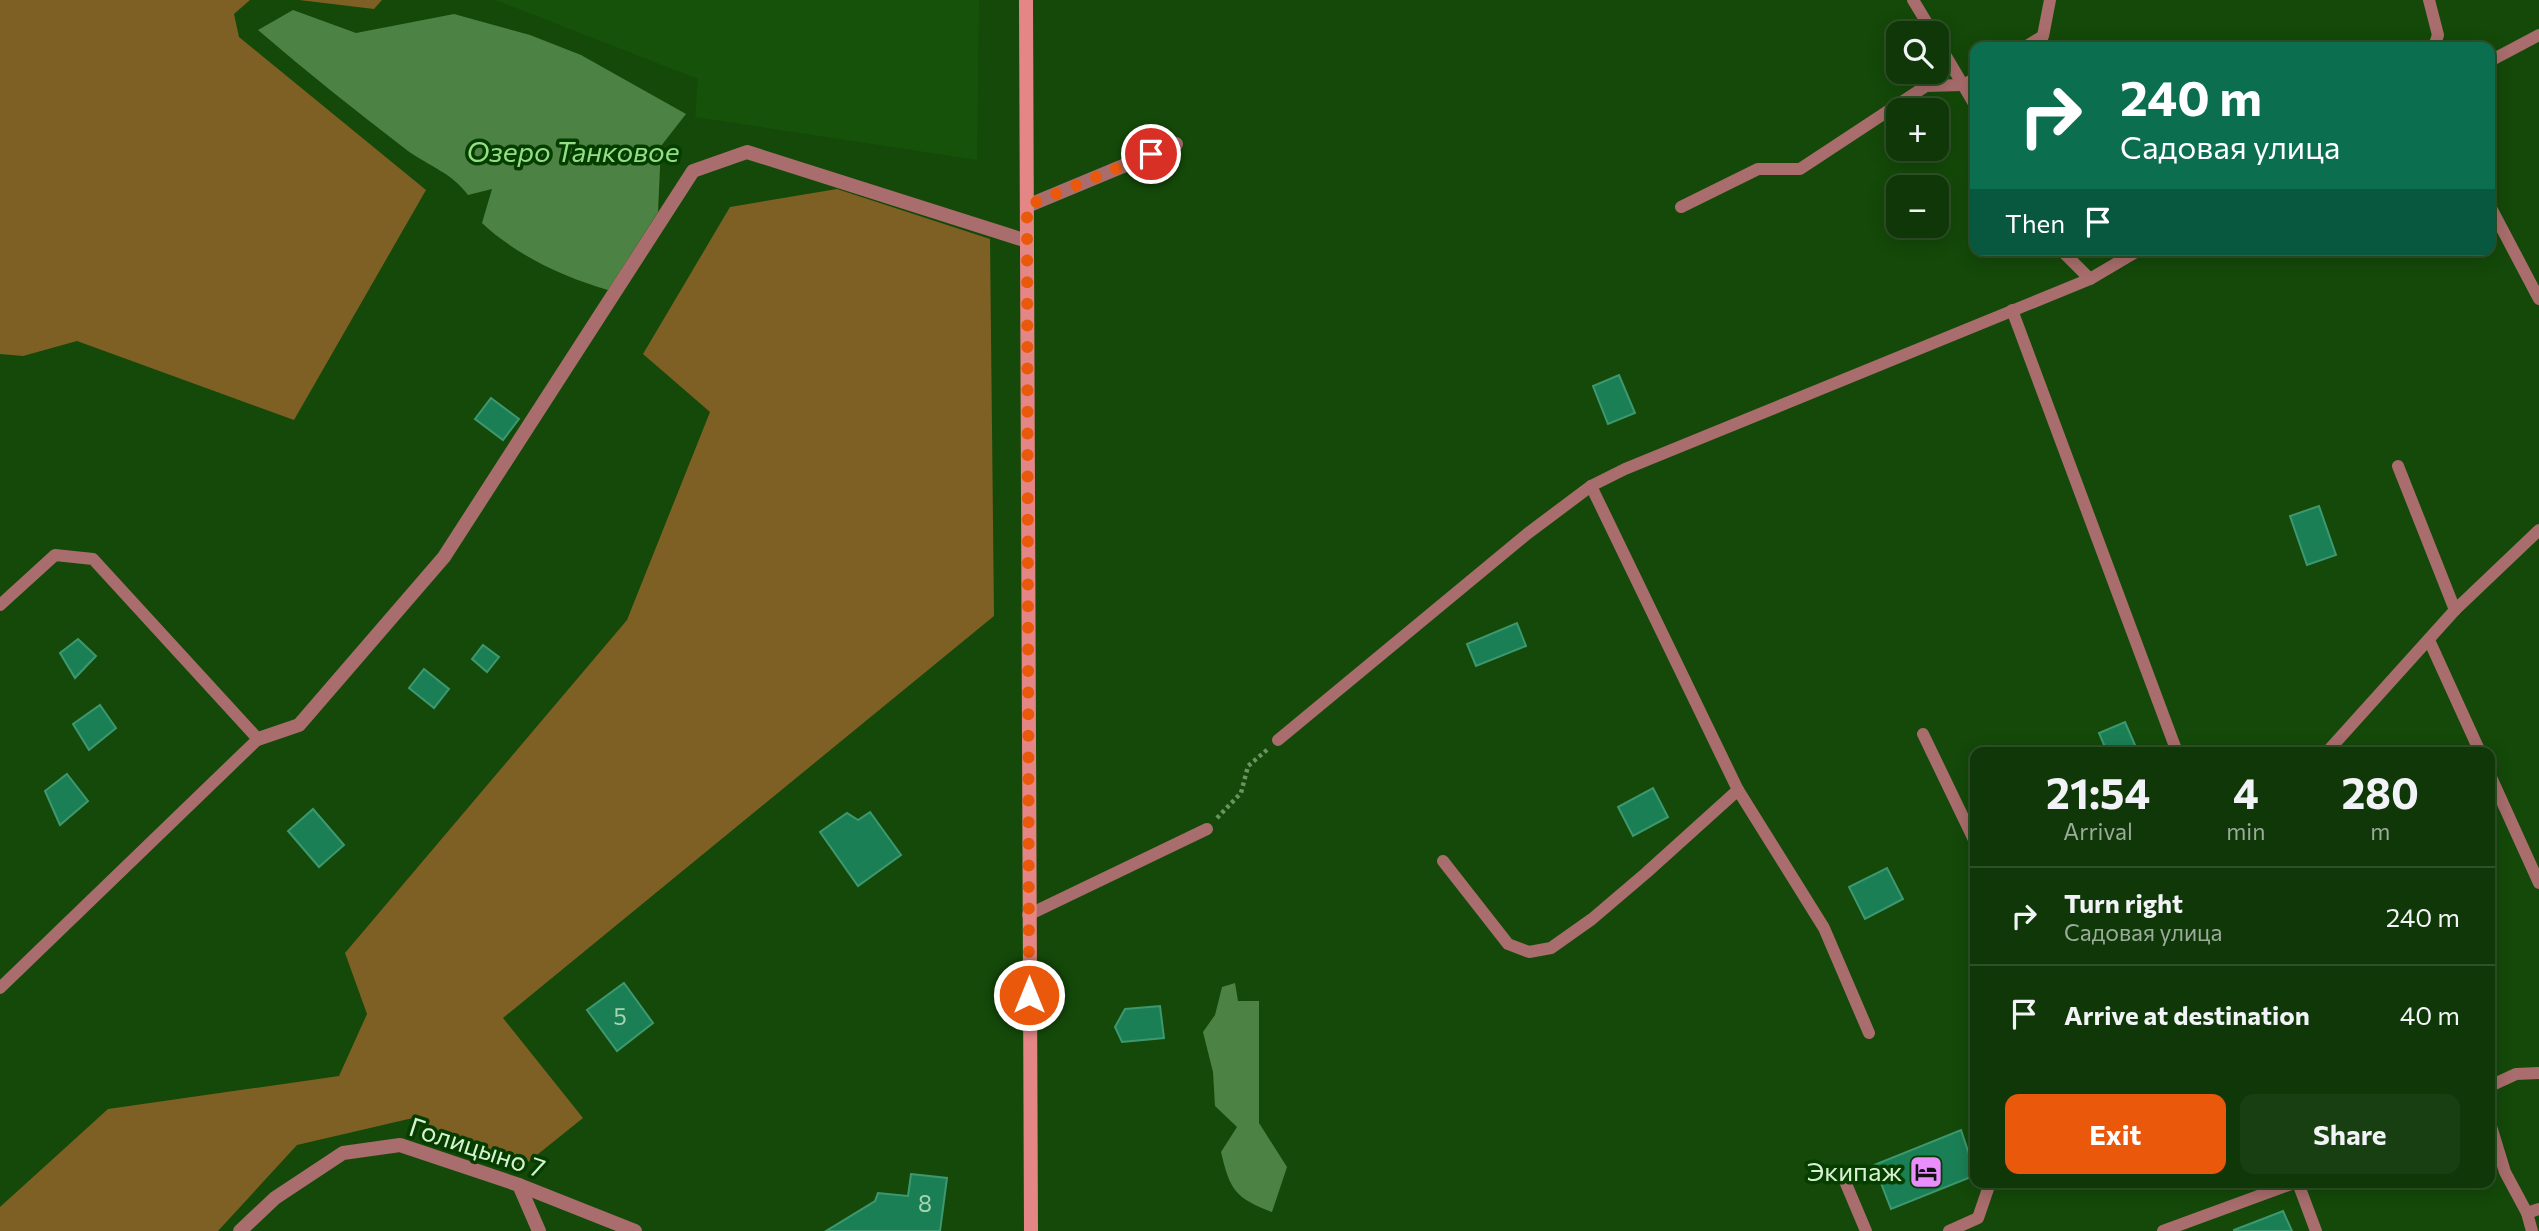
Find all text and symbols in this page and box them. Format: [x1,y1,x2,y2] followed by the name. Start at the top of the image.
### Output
[1886,21,1949,238] map controls
[1886,21,1949,84] button: search
[2120,66,2262,126] text: 240 m
[2005,70,2096,161] icon: right
[1886,98,1949,161] button: +
[1121,124,1181,184] pin
[2120,126,2340,166] text: Садовая улица
[466,134,680,168] water label: Озеро Танковое
[1132,135,1170,173] icon: arrive
[1886,175,1949,238] button: −
[2079,203,2117,241] icon: arrive
[2005,207,2065,238] text: Then
[2046,766,2150,818] text: 21:54
[2233,766,2259,818] text: 4
[2341,766,2419,818] text: 280
[2063,817,2133,845] text: Arrival
[2226,817,2265,845] text: min
[2370,817,2390,845] text: m
[2064,887,2183,918] text: Turn right
[2005,897,2043,935] icon: right
[2386,901,2460,932] text: 240 m
[2064,918,2222,946] text: Садовая улица
[992,958,1066,1032] position arrow
[2005,995,2043,1033] icon: arrive
[2064,999,2310,1030] text: Arrive at destination
[2400,999,2460,1030] text: 40 m
[613,1002,627,1030] house number: 5
[2005,1094,2226,1174] button: Exit
[2240,1094,2460,1174] button: Share
[406,1110,549,1183] street label: Голицыно 7
[1907,1153,1945,1191] hotel icon: Экипаж
[1806,1155,1902,1186] place label: Экипаж
[918,1189,932,1217] house number: 8

